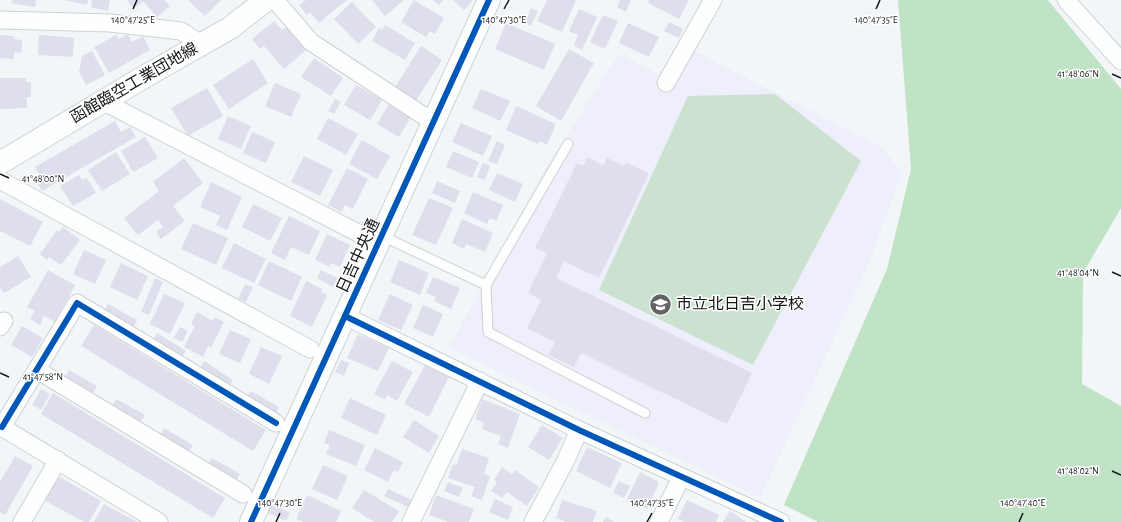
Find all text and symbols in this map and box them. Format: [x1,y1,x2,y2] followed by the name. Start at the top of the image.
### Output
[111,15,155,25] text: 140°47'25"E
[482,15,526,25] text: 140°47'30"E
[854,15,898,25] text: 140°47'35"E
[67,39,200,126] street label: 函館臨空工業団地線
[1057,69,1099,79] text: 41°48'06"N
[22,174,64,184] text: 41°48'00"N
[333,216,382,296] street label: 日吉中央通
[1057,268,1099,278] text: 41°48'04"N
[648,291,674,317] school or university icon: 市立北日吉小学校
[676,295,804,312] place label: 市立北日吉小学校
[23,372,63,382] text: 41°47'58"N
[1057,466,1099,476] text: 41°48'02"N
[258,498,302,508] text: 140°47'30"E
[630,498,674,508] text: 140°47'35"E
[1001,498,1046,508] text: 140°47'40"E

